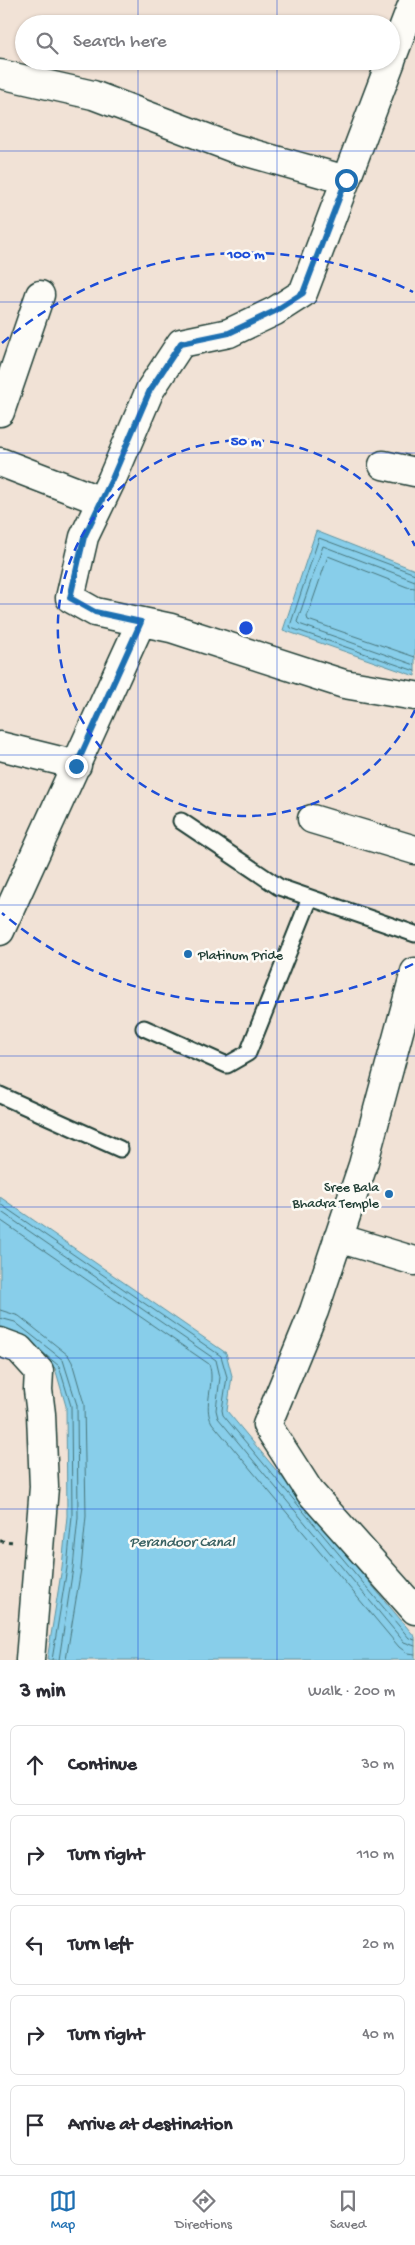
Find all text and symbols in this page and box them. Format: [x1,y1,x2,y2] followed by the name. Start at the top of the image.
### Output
[15,15,400,70] search box
[33,29,61,57] icon: search
[73,31,167,54] text: Search here
[335,169,358,192] route start
[226,246,265,264] text: 100 m
[231,433,262,451] text: 50 m
[237,619,255,637] centre of rings
[65,755,88,778] route end
[182,948,194,960] marker: Platinum Pride
[197,948,284,965] place label: Platinum Pride
[292,1180,380,1213] place label: Sree Bala Bhadra Temple
[383,1188,395,1200] marker: Sree Bala Bhadra Temple
[129,1534,236,1552] water label: Perandoor Canal
[20,1680,65,1705] text: 3 min
[308,1683,395,1702] text: Walk · 200 m
[21,1751,49,1779] icon: ahead
[68,1754,137,1777] text: Continue
[361,1756,394,1775] text: 30 m
[21,1841,49,1869] icon: right
[68,1844,144,1867] text: Turn right
[357,1846,394,1865] text: 110 m
[21,1931,49,1959] icon: left
[68,1934,132,1957] text: Turn left
[362,1936,394,1955] text: 20 m
[21,2021,49,2049] icon: right
[68,2024,144,2047] text: Turn right
[362,2026,394,2045] text: 40 m
[21,2111,49,2139] icon: arrive
[68,2114,232,2137] text: Arrive at destination
[49,2187,77,2234] tab: Map
[175,2187,232,2234] tab: Directions
[330,2187,366,2234] tab: Saved

